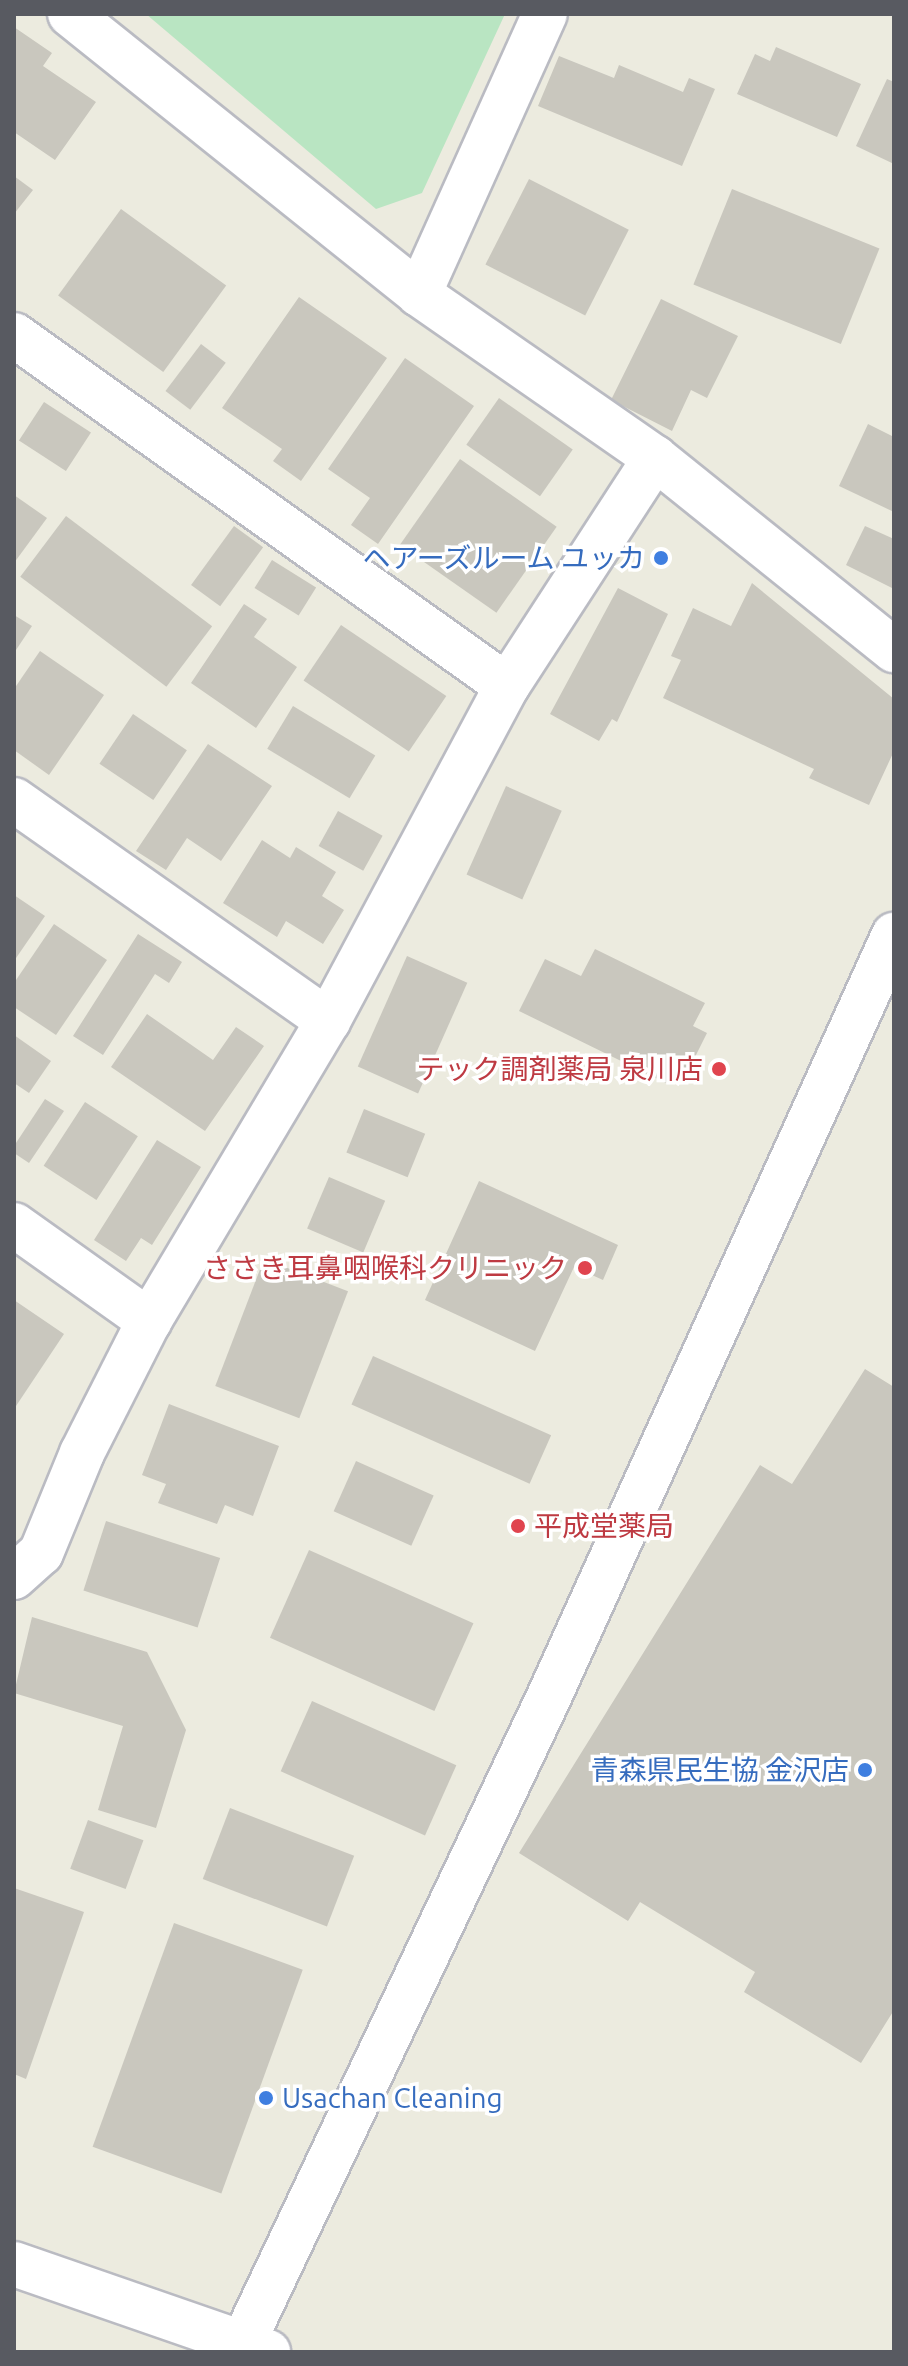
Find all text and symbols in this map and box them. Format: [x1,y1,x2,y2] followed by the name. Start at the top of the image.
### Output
[360,541,645,575] place label: ヘアーズルーム ユッカ
[652,549,670,567] marker: ヘアーズルーム ユッカ
[417,1052,703,1086] place label: テック調剤薬局 泉川店
[710,1060,728,1078] marker: テック調剤薬局 泉川店
[203,1251,567,1285] place label: ささき耳鼻咽喉科クリニック
[574,1257,596,1279] marker: ささき耳鼻咽喉科クリニック
[534,1509,674,1543] place label: 平成堂薬局
[509,1517,527,1535] marker: 平成堂薬局
[591,1753,849,1787] place label: 青森県民生協 金沢店
[856,1761,874,1779] marker: 青森県民生協 金沢店
[282,2081,503,2115] place label: Usachan Cleaning
[257,2089,275,2107] marker: Usachan Cleaning

